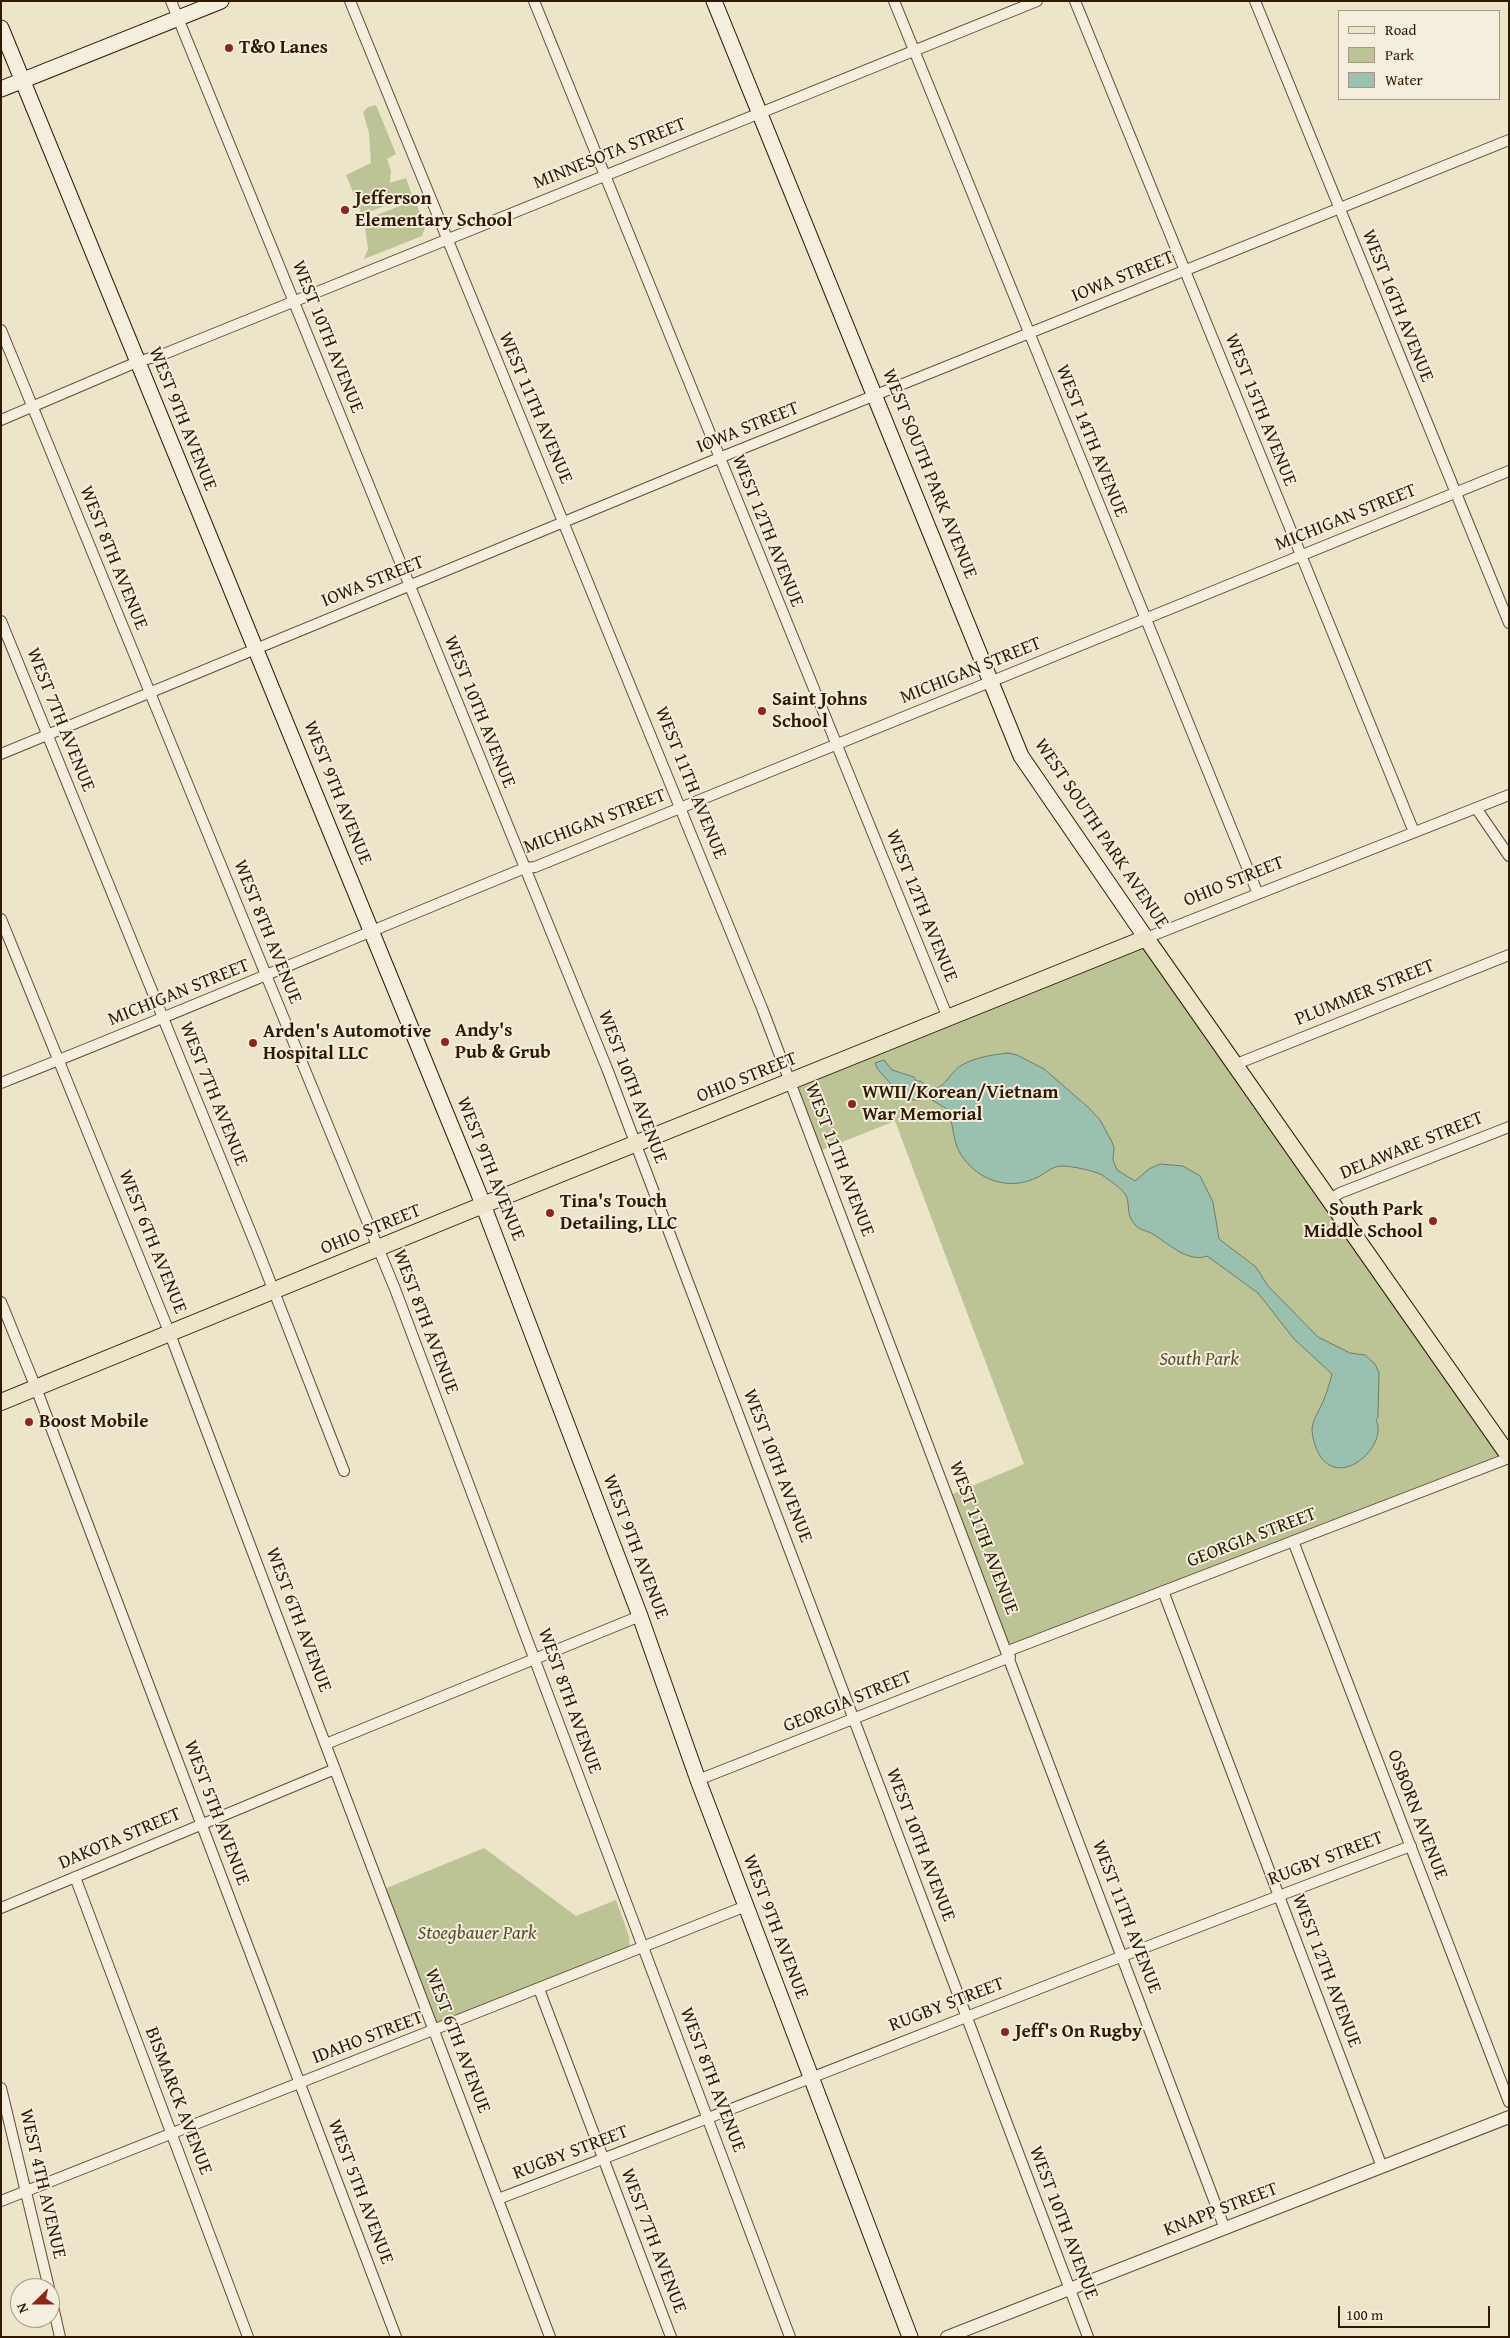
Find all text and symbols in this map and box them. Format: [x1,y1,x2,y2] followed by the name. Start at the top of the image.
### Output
[1338,10,1500,100] legend
[1385,19,1416,40] text: Road
[239,37,328,59] place label: T&O Lanes
[223,42,235,54] marker: T&O Lanes
[1385,44,1414,65] text: Park
[1385,69,1423,90] text: Water
[530,113,690,195] street label: MINNESOTA STREET
[355,188,513,232] place label: Jefferson Elementary School
[339,204,351,216] marker: Jefferson Elementary School
[1356,227,1438,385] street label: WEST 16TH AVENUE
[1068,246,1178,308] street label: IOWA STREET
[286,258,368,416] street label: WEST 10TH AVENUE
[493,329,577,487] street label: WEST 11TH AVENUE
[1219,331,1301,489] street label: WEST 15TH AVENUE
[143,344,221,494] street label: WEST 9TH AVENUE
[1050,362,1132,520] street label: WEST 14TH AVENUE
[876,366,982,582] street label: WEST SOUTH PARK AVENUE
[693,397,803,459] street label: IOWA STREET
[726,452,808,610] street label: WEST 12TH AVENUE
[1272,479,1420,557] street label: MICHIGAN STREET
[74,483,152,633] street label: WEST 8TH AVENUE
[318,551,428,613] street label: IOWA STREET
[897,632,1045,710] street label: MICHIGAN STREET
[438,633,520,791] street label: WEST 10TH AVENUE
[21,645,99,795] street label: WEST 7TH AVENUE
[772,689,867,733] place label: Saint Johns School
[649,704,731,862] street label: WEST 11TH AVENUE
[756,705,768,717] marker: Saint Johns School
[298,718,376,868] street label: WEST 9TH AVENUE
[1029,735,1173,933] street label: WEST SOUTH PARK AVENUE
[521,784,669,860] street label: MICHIGAN STREET
[880,827,962,985] street label: WEST 12TH AVENUE
[1180,851,1288,913] street label: OHIO STREET
[228,857,306,1007] street label: WEST 8TH AVENUE
[105,954,253,1032] street label: MICHIGAN STREET
[1292,955,1438,1031] street label: PLUMMER STREET
[592,1007,672,1167] street label: WEST 10TH AVENUE
[174,1019,252,1169] street label: WEST 7TH AVENUE
[455,1020,551,1064] place label: Andy's Pub & Grub
[263,1021,431,1065] place label: Arden's Automotive Hospital LLC
[439,1036,451,1048] marker: Andy's Pub & Grub
[247,1037,259,1049] marker: Arden's Automotive Hospital LLC
[693,1047,801,1109] street label: OHIO STREET
[799,1080,879,1240] street label: WEST 11TH AVENUE
[862,1082,1059,1126] place label: WWII/Korean/Vietnam War Memorial
[451,1094,529,1244] street label: WEST 9TH AVENUE
[846,1098,858,1110] marker: WWII/Korean/Vietnam War Memorial
[1337,1107,1487,1185] street label: DELAWARE STREET
[113,1167,191,1317] street label: WEST 6TH AVENUE
[560,1191,678,1235] place label: Tina's Touch Detailing, LLC
[317,1199,425,1261] street label: OHIO STREET
[1304,1199,1423,1243] place label: South Park Middle School
[544,1207,556,1219] marker: Tina's Touch Detailing, LLC
[1427,1215,1439,1227] marker: South Park Middle School
[387,1246,463,1398] street label: WEST 8TH AVENUE
[1159,1349,1239,1371] park label: South Park
[737,1386,817,1546] street label: WEST 10TH AVENUE
[39,1411,148,1433] place label: Boost Mobile
[23,1416,35,1428] marker: Boost Mobile
[943,1458,1023,1618] street label: WEST 11TH AVENUE
[597,1471,673,1623] street label: WEST 9TH AVENUE
[1184,1503,1320,1573] street label: GEORGIA STREET
[260,1544,336,1696] street label: WEST 6TH AVENUE
[532,1625,606,1777] street label: WEST 8TH AVENUE
[780,1666,916,1738] street label: GEORGIA STREET
[178,1737,254,1889] street label: WEST 5TH AVENUE
[1382,1747,1452,1883] street label: OSBORN AVENUE
[880,1765,960,1925] street label: WEST 10TH AVENUE
[55,1803,185,1875] street label: DAKOTA STREET
[1265,1827,1387,1891] street label: RUGBY STREET
[1086,1837,1166,1997] street label: WEST 11TH AVENUE
[737,1851,813,2003] street label: WEST 9TH AVENUE
[1286,1891,1366,2051] street label: WEST 12TH AVENUE
[418,1923,536,1945] park label: Stoegbauer Park
[419,1965,495,2117] street label: WEST 6TH AVENUE
[886,1973,1008,2037] street label: RUGBY STREET
[674,2004,750,2156] street label: WEST 8TH AVENUE
[309,2006,427,2070] street label: IDAHO STREET
[1015,2021,1142,2043] place label: Jeff's On Rugby
[139,2024,217,2178] street label: BISMARCK AVENUE
[999,2026,1011,2038] marker: Jeff's On Rugby
[14,2107,70,2261] street label: WEST 4TH AVENUE
[322,2116,398,2268] street label: WEST 5TH AVENUE
[510,2121,632,2185] street label: RUGBY STREET
[1023,2143,1103,2303] street label: WEST 10TH AVENUE
[615,2165,691,2317] street label: WEST 7TH AVENUE
[1161,2178,1281,2242] street label: KNAPP STREET
[10,2278,60,2328] north arrow
[1340,2296,1492,2328] scale bar
[11,2300,33,2316] text: N
[1346,2304,1383,2325] text: 100 m

